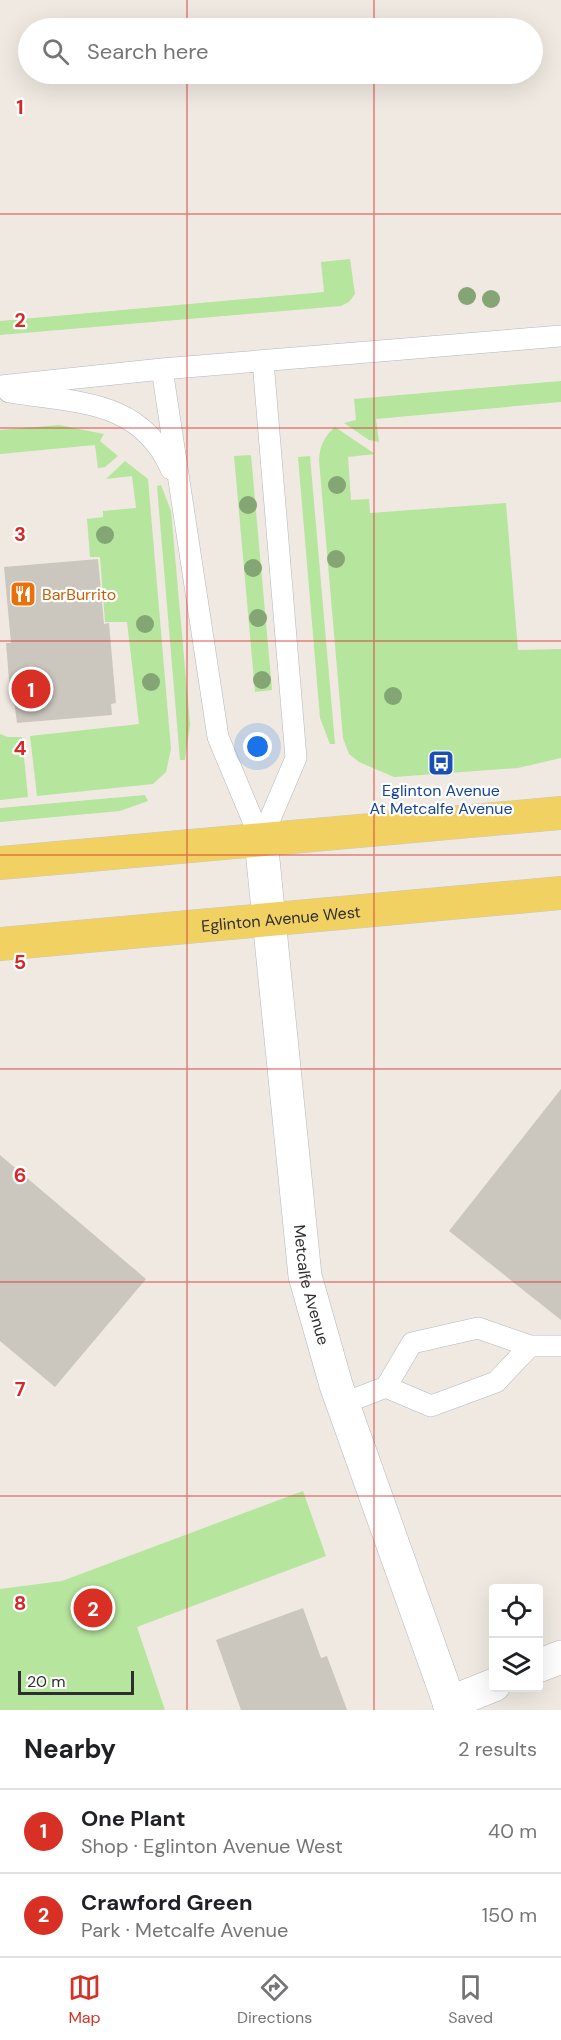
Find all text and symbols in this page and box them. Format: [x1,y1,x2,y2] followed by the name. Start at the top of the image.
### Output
[18,18,543,84] search box
[39,35,72,68] icon: search
[87,37,208,66] text: Search here
[16,94,24,120] text: 1
[14,307,26,333] text: 2
[14,521,26,547] text: 3
[8,579,38,609] restaurant icon: BarBurrito
[42,584,116,605] place label: BarBurrito
[12,666,51,712] pin: 1
[243,732,272,761] your location
[14,735,27,761] text: 4
[426,748,456,778] bus stop icon: Eglinton Avenue At Metcalfe Avenue
[369,780,513,819] place label: Eglinton Avenue At Metcalfe Avenue
[200,901,361,936] street label: Eglinton Avenue West
[14,949,26,975] text: 5
[14,1162,26,1188] text: 6
[289,1224,335,1347] street label: Metcalfe Avenue
[15,1376,26,1402] text: 7
[489,1584,543,1692] map controls
[489,1584,543,1638] button: locate
[74,1586,112,1630] pin: 2
[14,1590,26,1616] text: 8
[489,1638,543,1692] button: layers
[18,1668,134,1696] scale bar
[27,1671,66,1692] text: 20 m
[24,1732,116,1766] text: Nearby
[458,1736,537,1762] text: 2 results
[81,1804,186,1833] text: One Plant
[40,1818,47,1844] text: 1
[488,1818,537,1844] text: 40 m
[81,1833,343,1859] text: Shop · Eglinton Avenue West
[81,1888,253,1917] text: Crawford Green
[38,1902,49,1928] text: 2
[482,1902,537,1928] text: 150 m
[81,1917,288,1943] text: Park · Metcalfe Avenue
[68,1971,101,2028] tab: Map
[237,1971,312,2028] tab: Directions
[448,1971,493,2028] tab: Saved

